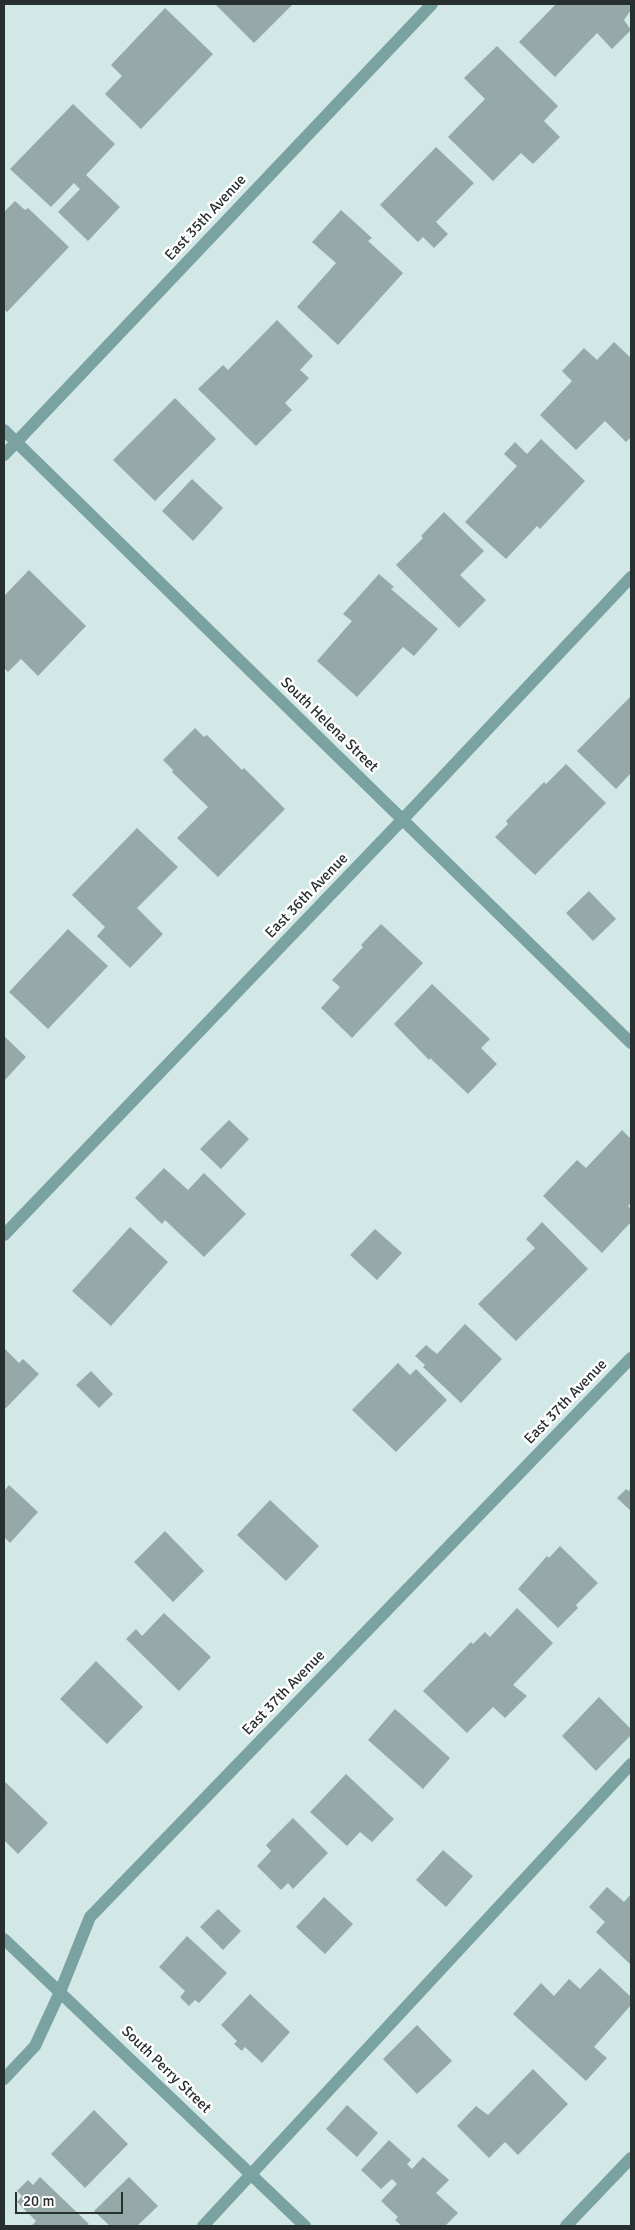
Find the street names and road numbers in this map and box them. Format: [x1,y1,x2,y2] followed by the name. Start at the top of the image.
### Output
[162,171,250,265] street label: East 35th Avenue
[276,674,382,776] street label: South Helena Street
[262,850,352,942] street label: East 36th Avenue
[521,1356,611,1448] street label: East 37th Avenue
[239,1647,329,1739] street label: East 37th Avenue
[117,2023,215,2117] street label: South Perry Street

